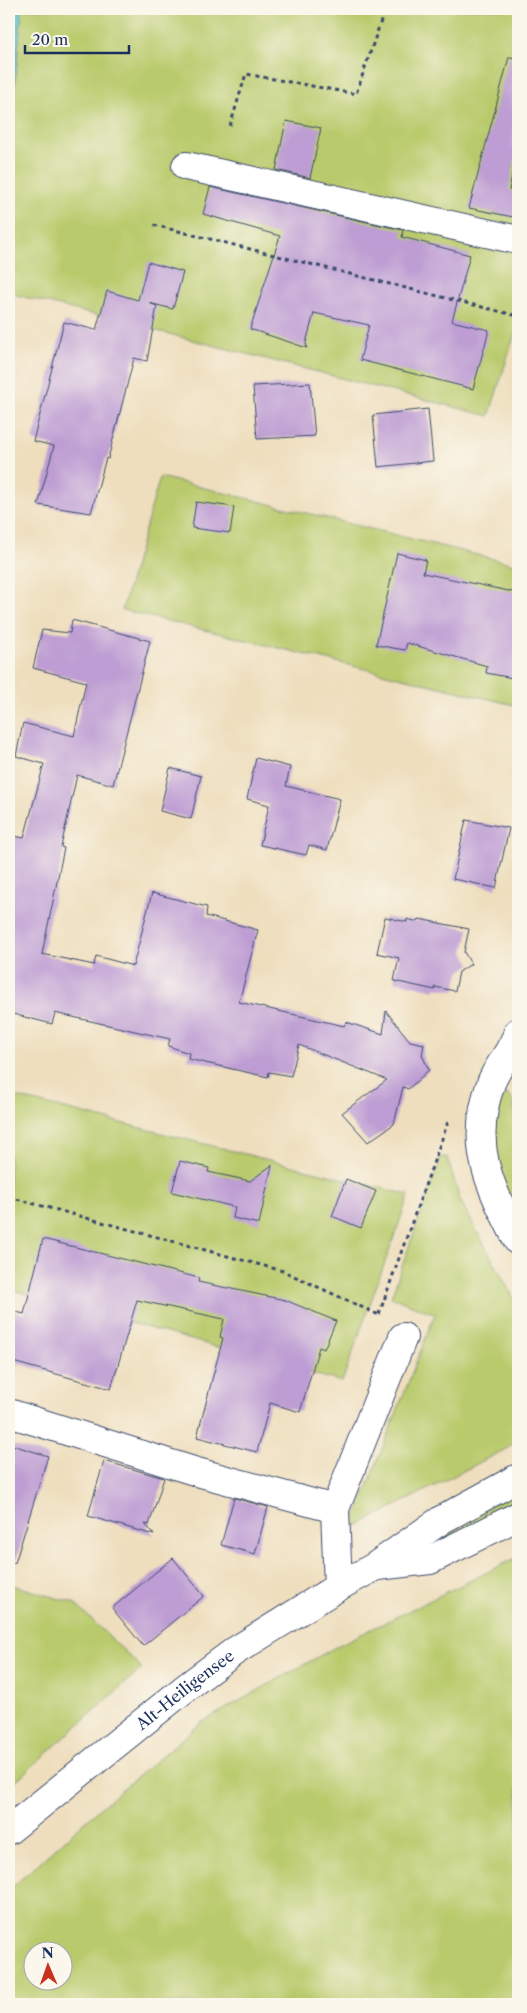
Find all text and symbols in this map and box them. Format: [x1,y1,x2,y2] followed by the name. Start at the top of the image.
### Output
[25,22,129,54] scale bar
[32,30,68,49] text: 20 m
[131,1645,238,1735] street label: Alt-Heiligensee
[22,1940,72,1990] north arrow
[41,1944,54,1962] text: N

